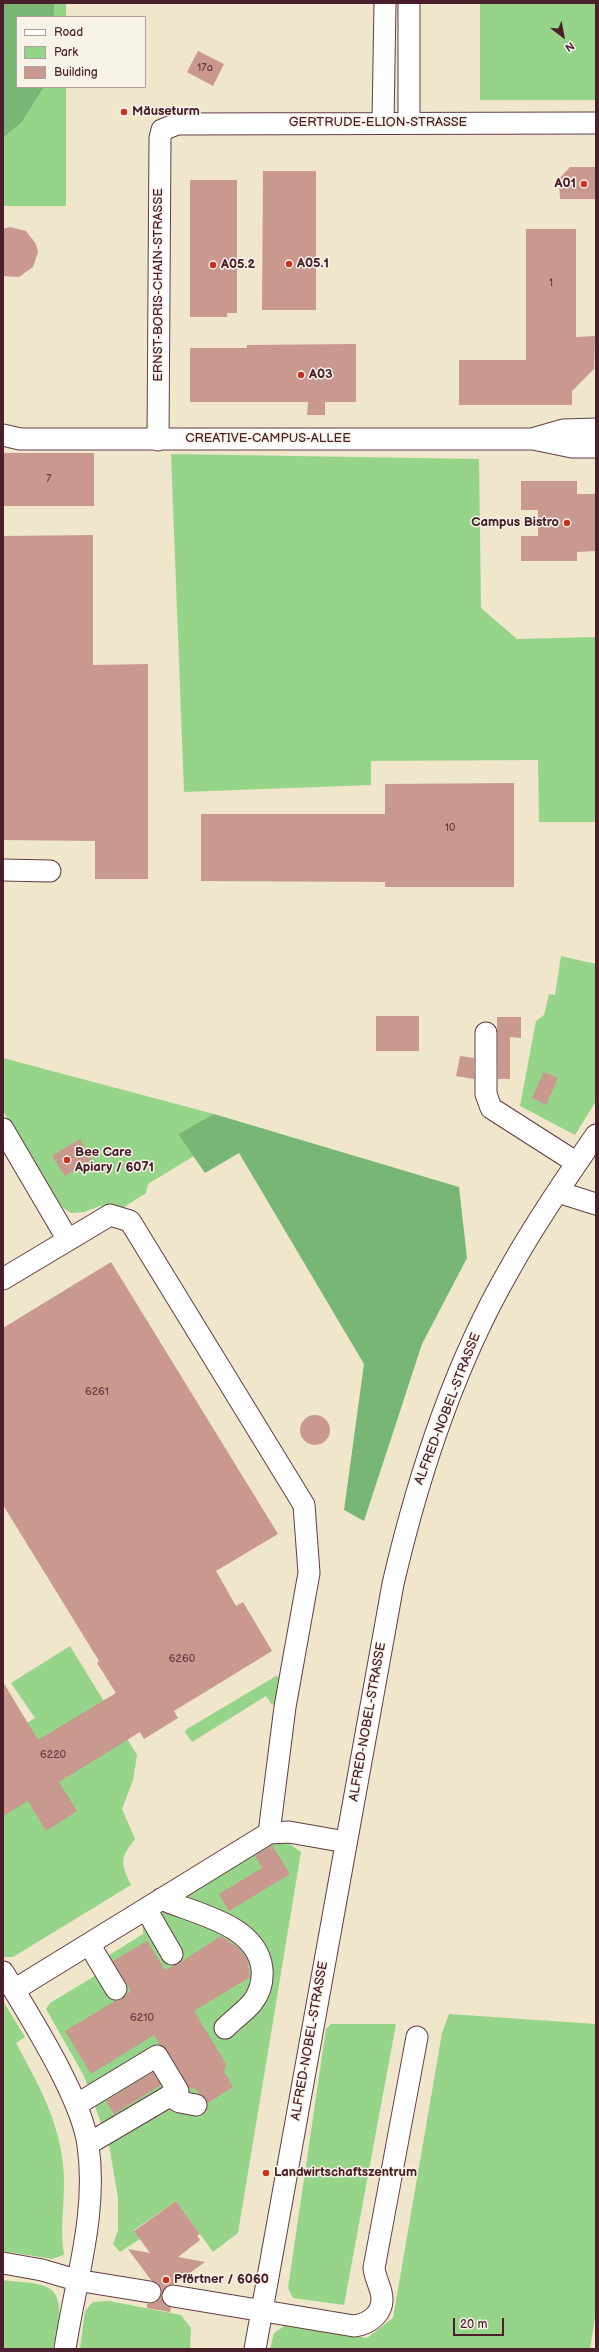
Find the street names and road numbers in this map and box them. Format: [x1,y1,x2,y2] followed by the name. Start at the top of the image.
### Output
[289,115,467,131] street label: GERTRUDE-ELION-STRASSE
[151,188,167,382] street label: ERNST-BORIS-CHAIN-STRASSE
[185,431,351,447] street label: CREATIVE-CAMPUS-ALLEE
[412,1331,484,1487] street label: ALFRED-NOBEL-STRASSE
[346,1641,390,1803] street label: ALFRED-NOBEL-STRASSE
[288,1960,332,2122] street label: ALFRED-NOBEL-STRASSE

